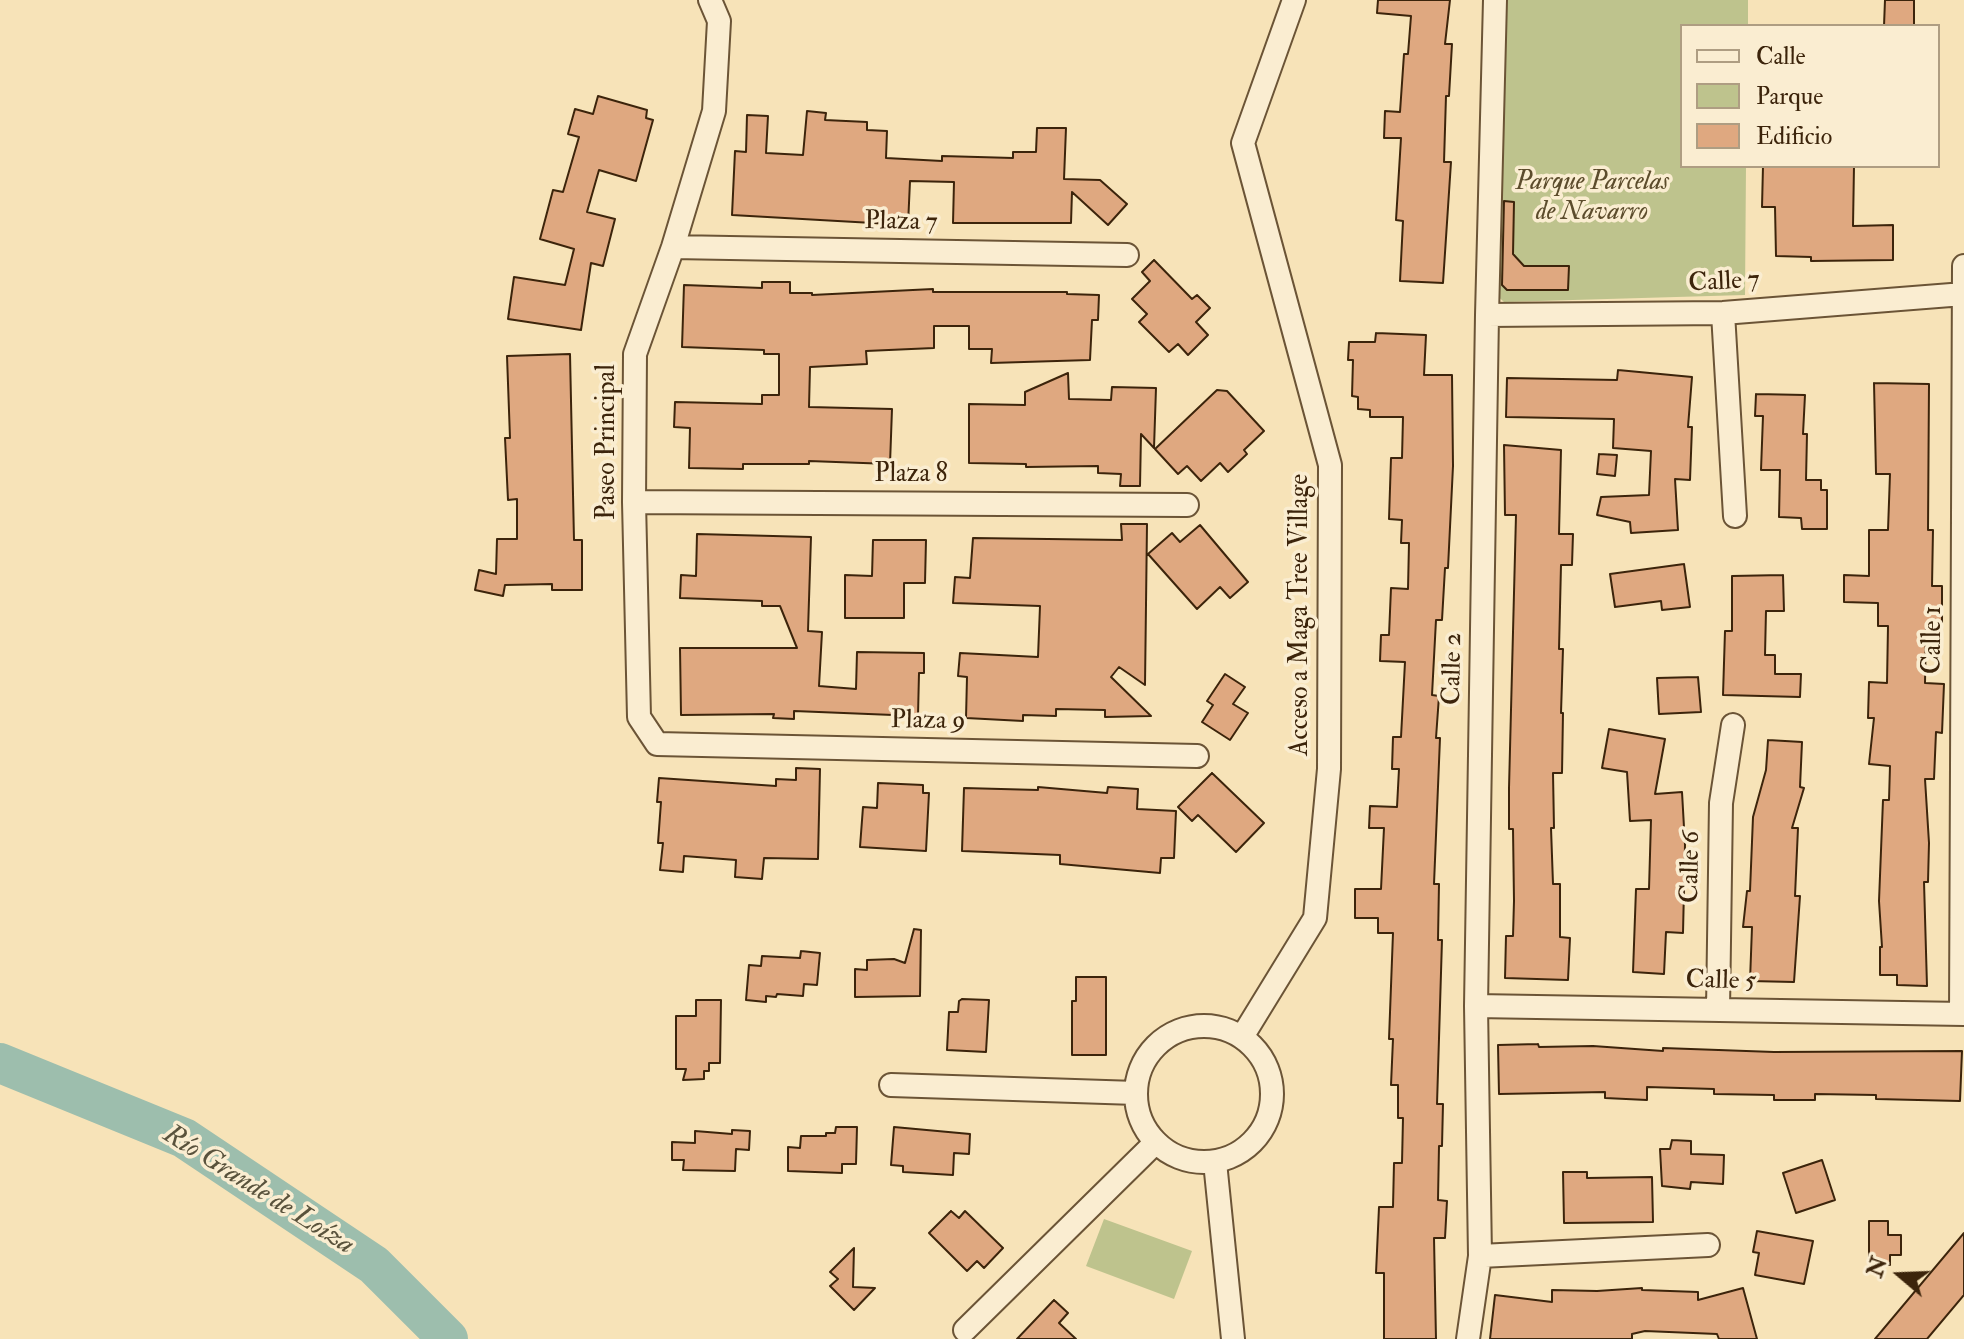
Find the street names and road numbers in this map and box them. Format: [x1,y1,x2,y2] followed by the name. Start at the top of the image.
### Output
[864,207,938,239] street label: Plaza 7
[1688,266,1760,300] street label: Calle 7
[592,364,624,520] street label: Paseo Principal
[874,459,948,491] street label: Plaza 8
[1285,474,1317,756] street label: Acceso a Maga Tree Village
[1918,606,1950,674] street label: Calle 1
[1438,633,1470,705] street label: Calle 2
[890,706,966,738] street label: Plaza 9
[1676,831,1708,903] street label: Calle 6
[1685,966,1757,998] street label: Calle 5

